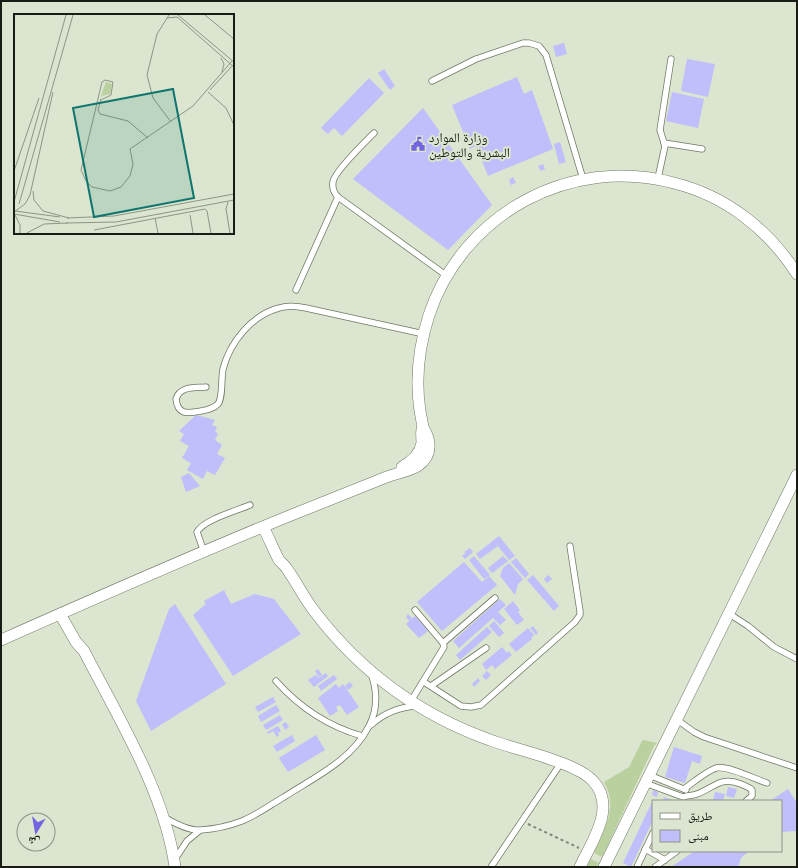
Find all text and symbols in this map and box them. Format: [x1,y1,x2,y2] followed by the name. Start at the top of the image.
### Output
[14,14,234,234] inset map
[429,129,510,161] place label: وزارة الموارد البشرية والتوطين
[410,136,426,152] public building icon: وزارة الموارد البشرية والتوطين
[652,800,782,852] legend
[688,808,713,823] text: طريق
[16,812,56,852] north arrow
[688,828,709,843] text: مبنى
[27,833,41,850] text: ش

